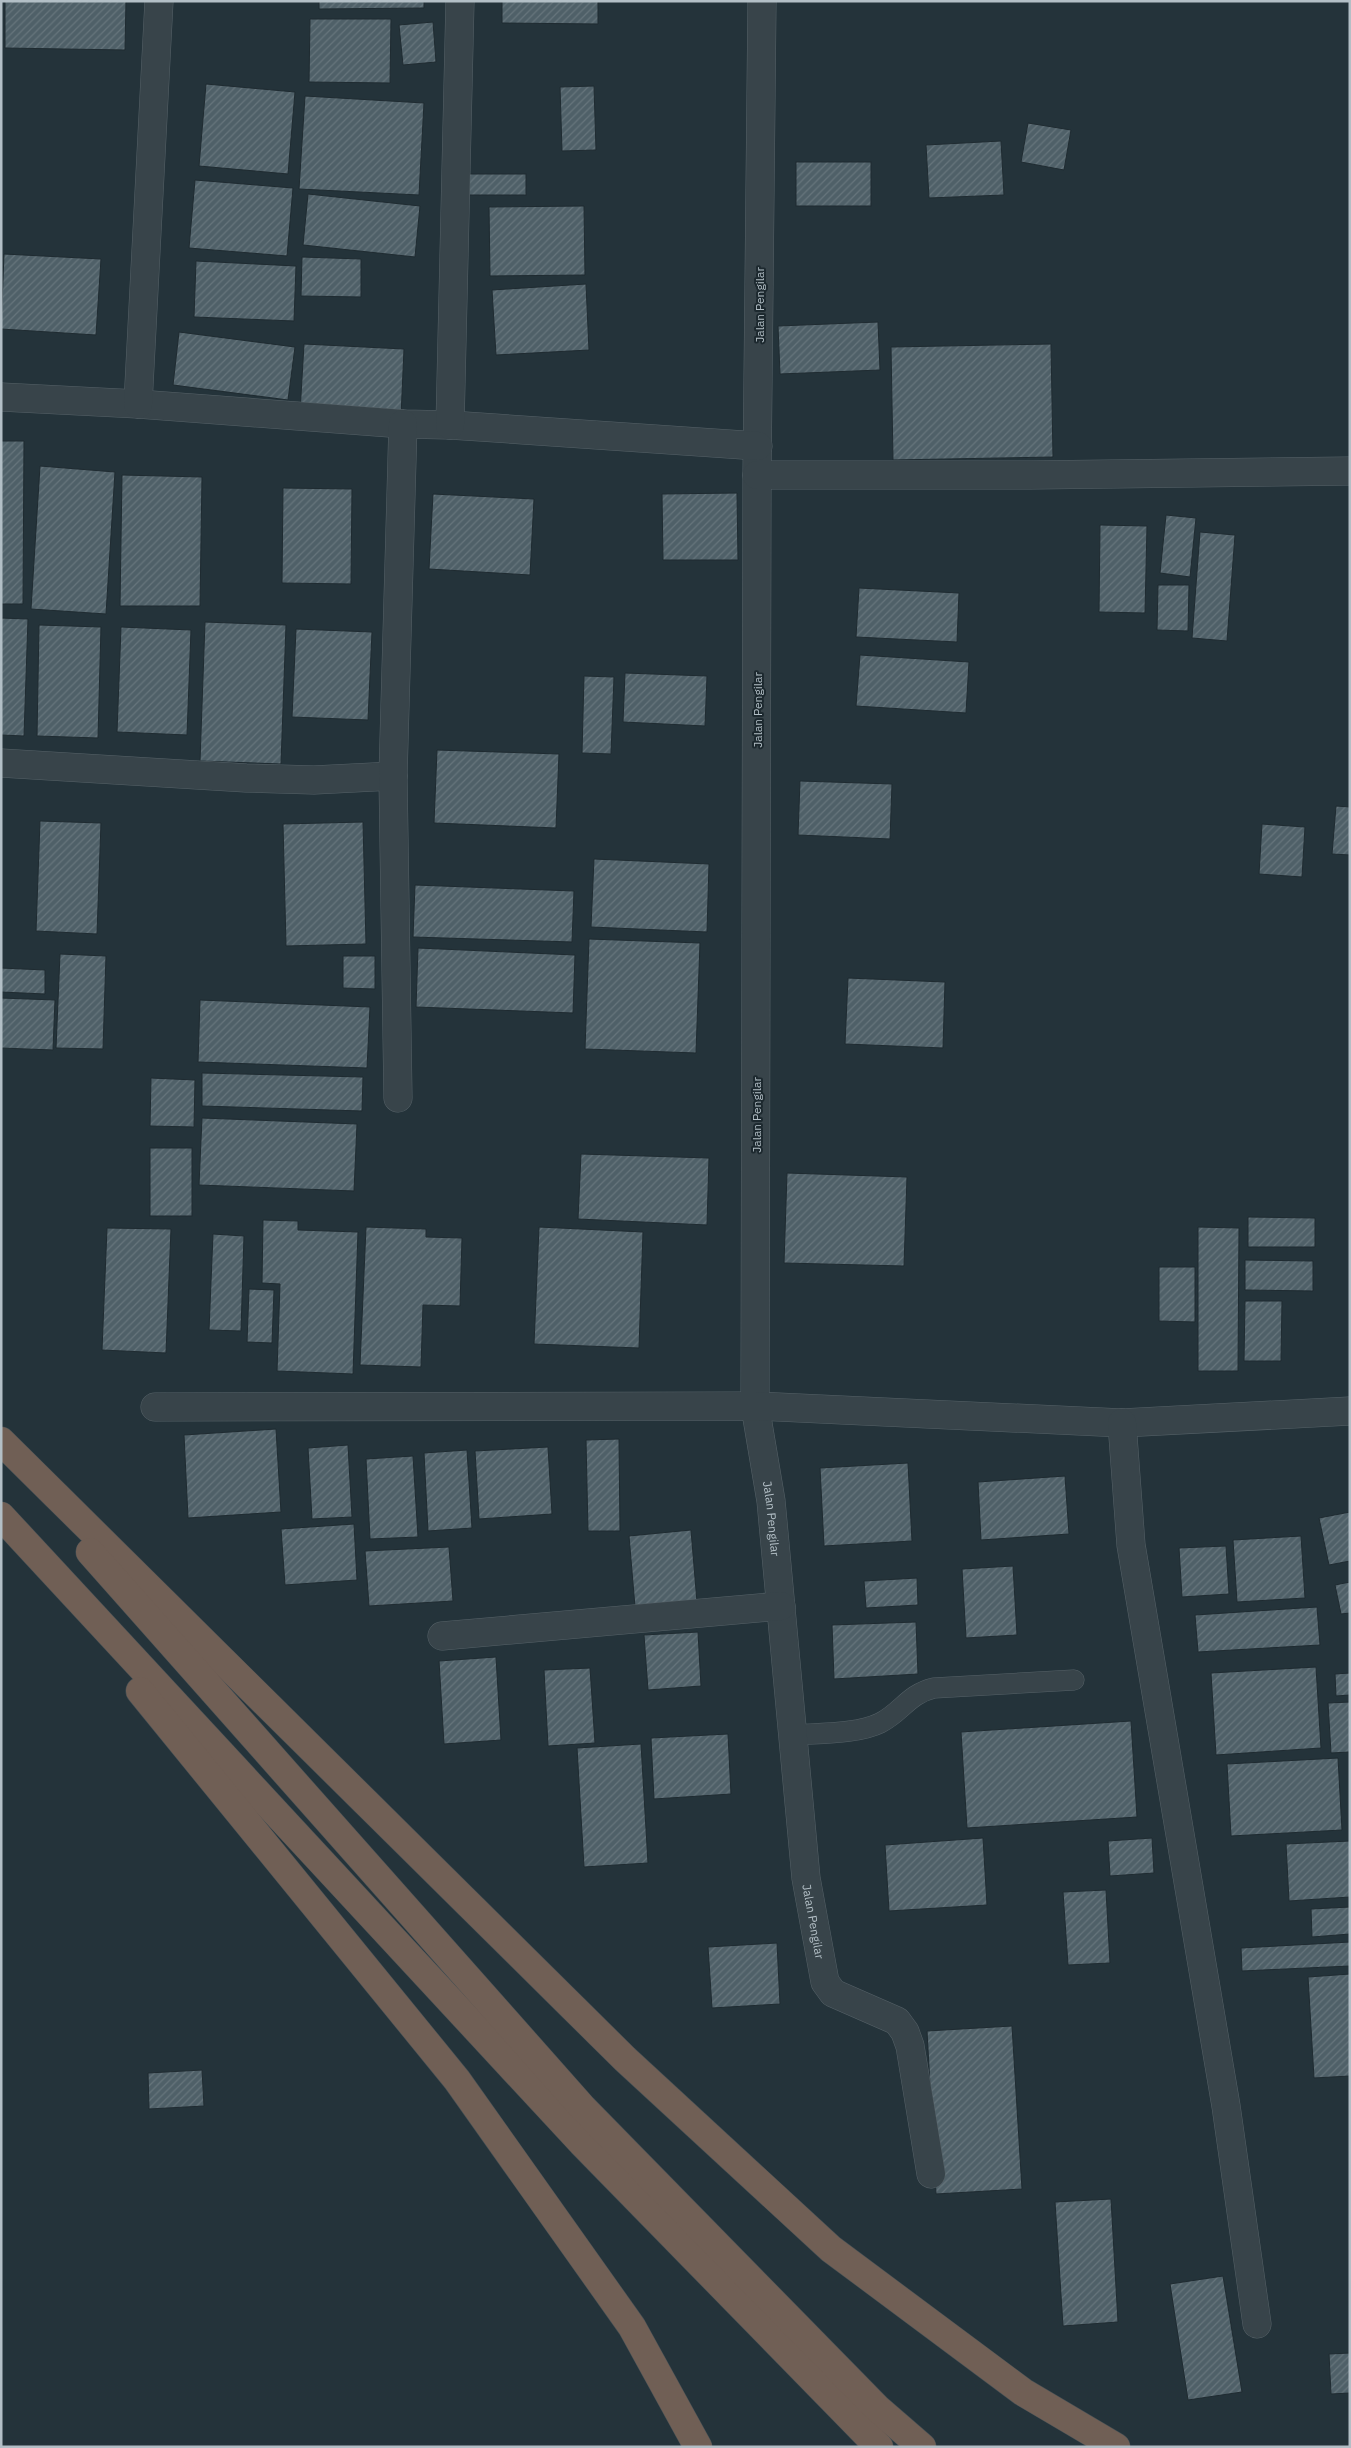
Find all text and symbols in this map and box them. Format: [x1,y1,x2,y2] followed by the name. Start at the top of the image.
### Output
[752,267,767,343] street label: Jalan Pengilar
[750,672,765,748] street label: Jalan Pengilar
[749,1077,764,1153] street label: Jalan Pengilar
[760,1480,784,1558] street label: Jalan Pengilar
[800,1883,828,1961] street label: Jalan Pengilar

